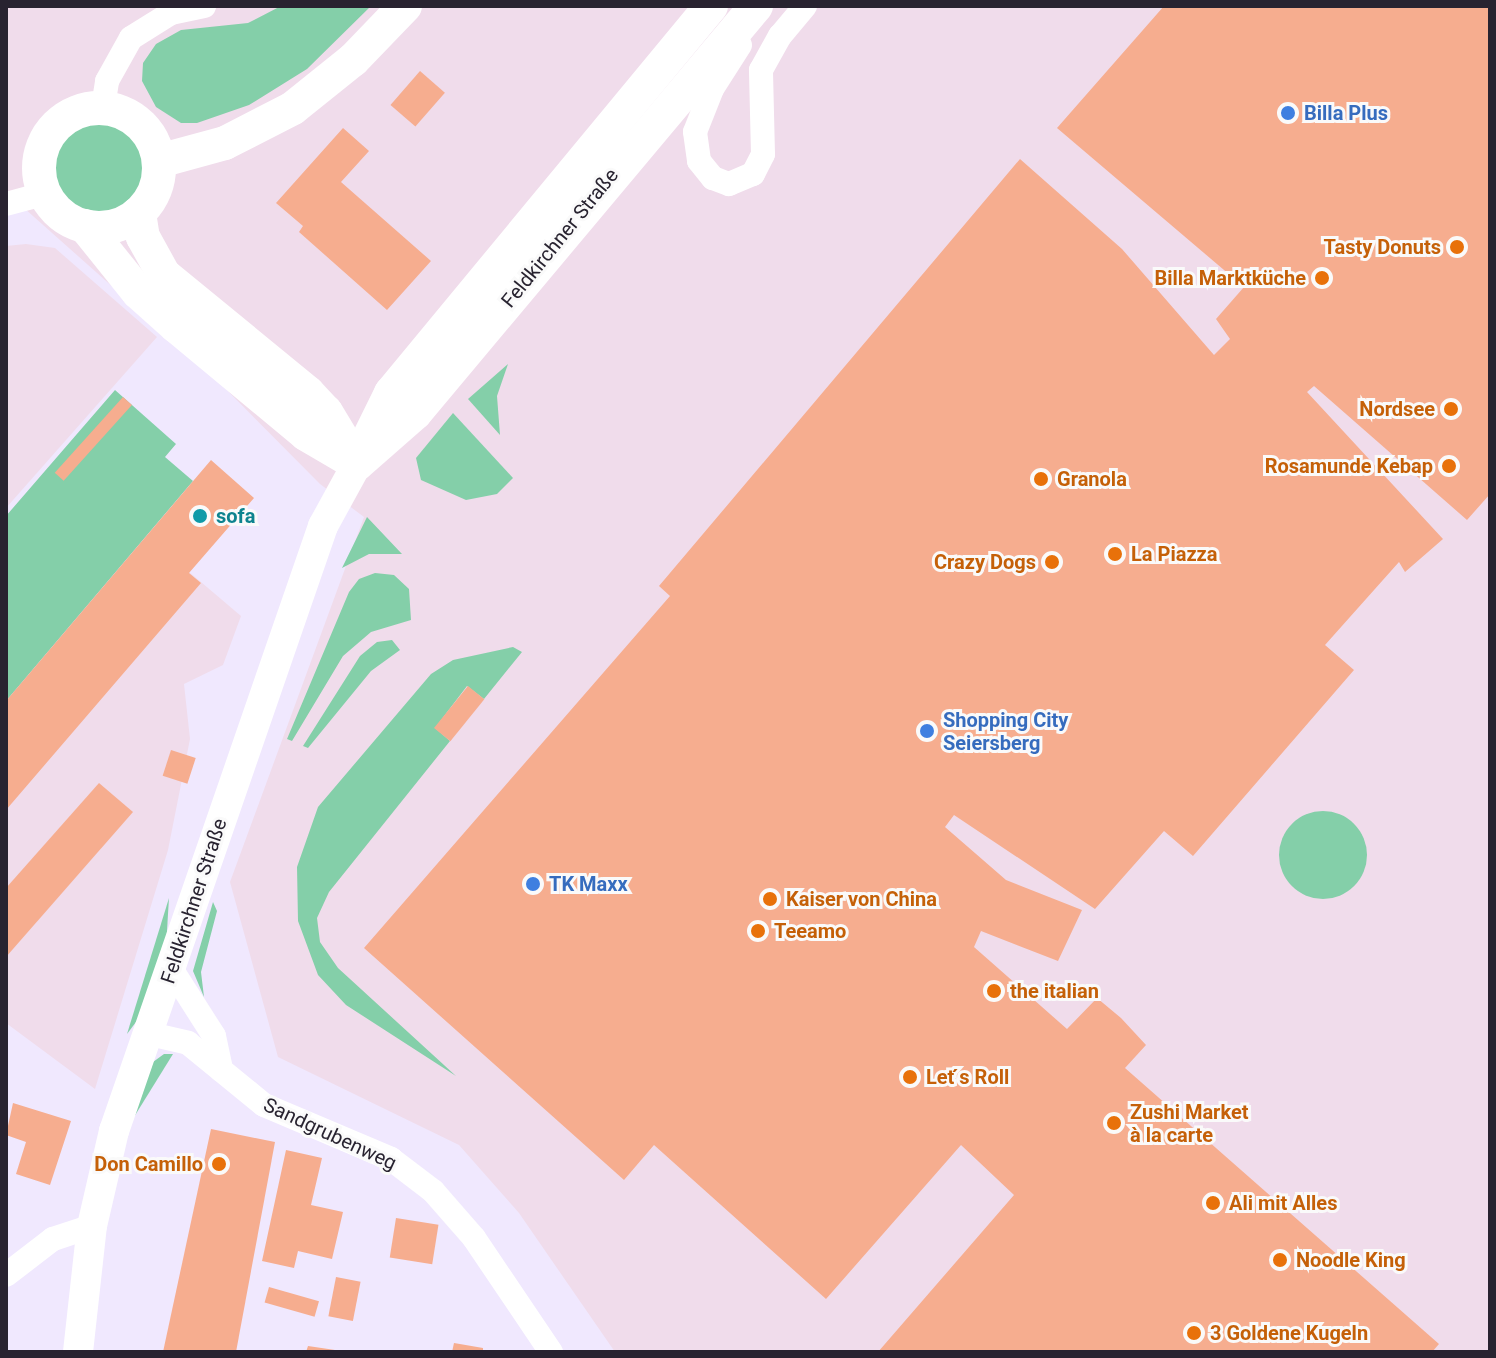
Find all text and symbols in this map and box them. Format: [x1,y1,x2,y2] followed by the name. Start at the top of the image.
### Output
[1304,101,1388,125] place label: Billa Plus
[1279,104,1297,122] marker: Billa Plus
[496,164,624,312] street label: Feldkirchner Straße
[1324,235,1441,259] place label: Tasty Donuts
[1448,238,1466,256] marker: Tasty Donuts
[1154,266,1306,290] place label: Billa Marktküche
[1313,269,1331,287] marker: Billa Marktküche
[1359,397,1435,421] place label: Nordsee
[1442,400,1460,418] marker: Nordsee
[1265,454,1433,478] place label: Rosamunde Kebap
[1440,457,1458,475] marker: Rosamunde Kebap
[1057,467,1127,491] place label: Granola
[1032,470,1050,488] marker: Granola
[216,504,255,528] place label: sofa
[191,507,209,525] marker: sofa
[1131,542,1217,566] place label: La Piazza
[1106,545,1124,563] marker: La Piazza
[934,550,1036,574] place label: Crazy Dogs
[1043,553,1061,571] marker: Crazy Dogs
[943,708,1068,755] place label: Shopping City Seiersberg
[918,722,936,740] marker: Shopping City Seiersberg
[156,815,232,987] street label: Feldkirchner Straße
[549,872,628,896] place label: TK Maxx
[524,875,542,893] marker: TK Maxx
[786,887,937,911] place label: Kaiser von China
[761,890,779,908] marker: Kaiser von China
[774,919,846,943] place label: Teeamo
[749,922,767,940] marker: Teeamo
[1010,979,1099,1003] place label: the italian
[985,982,1003,1000] marker: the italian
[926,1065,1009,1089] place label: Let ́s Roll
[901,1068,919,1086] marker: Let ́s Roll
[260,1093,400,1175] street label: Sandgrubenweg
[1130,1100,1248,1147] place label: Zushi Market à la carte
[1105,1114,1123,1132] marker: Zushi Market à la carte
[94,1152,203,1176] place label: Don Camillo
[210,1155,228,1173] marker: Don Camillo
[1229,1191,1337,1215] place label: Ali mit Alles
[1204,1194,1222,1212] marker: Ali mit Alles
[1296,1248,1406,1272] place label: Noodle King
[1271,1251,1289,1269] marker: Noodle King
[1210,1321,1368,1345] place label: 3 Goldene Kugeln
[1185,1324,1203,1342] marker: 3 Goldene Kugeln

